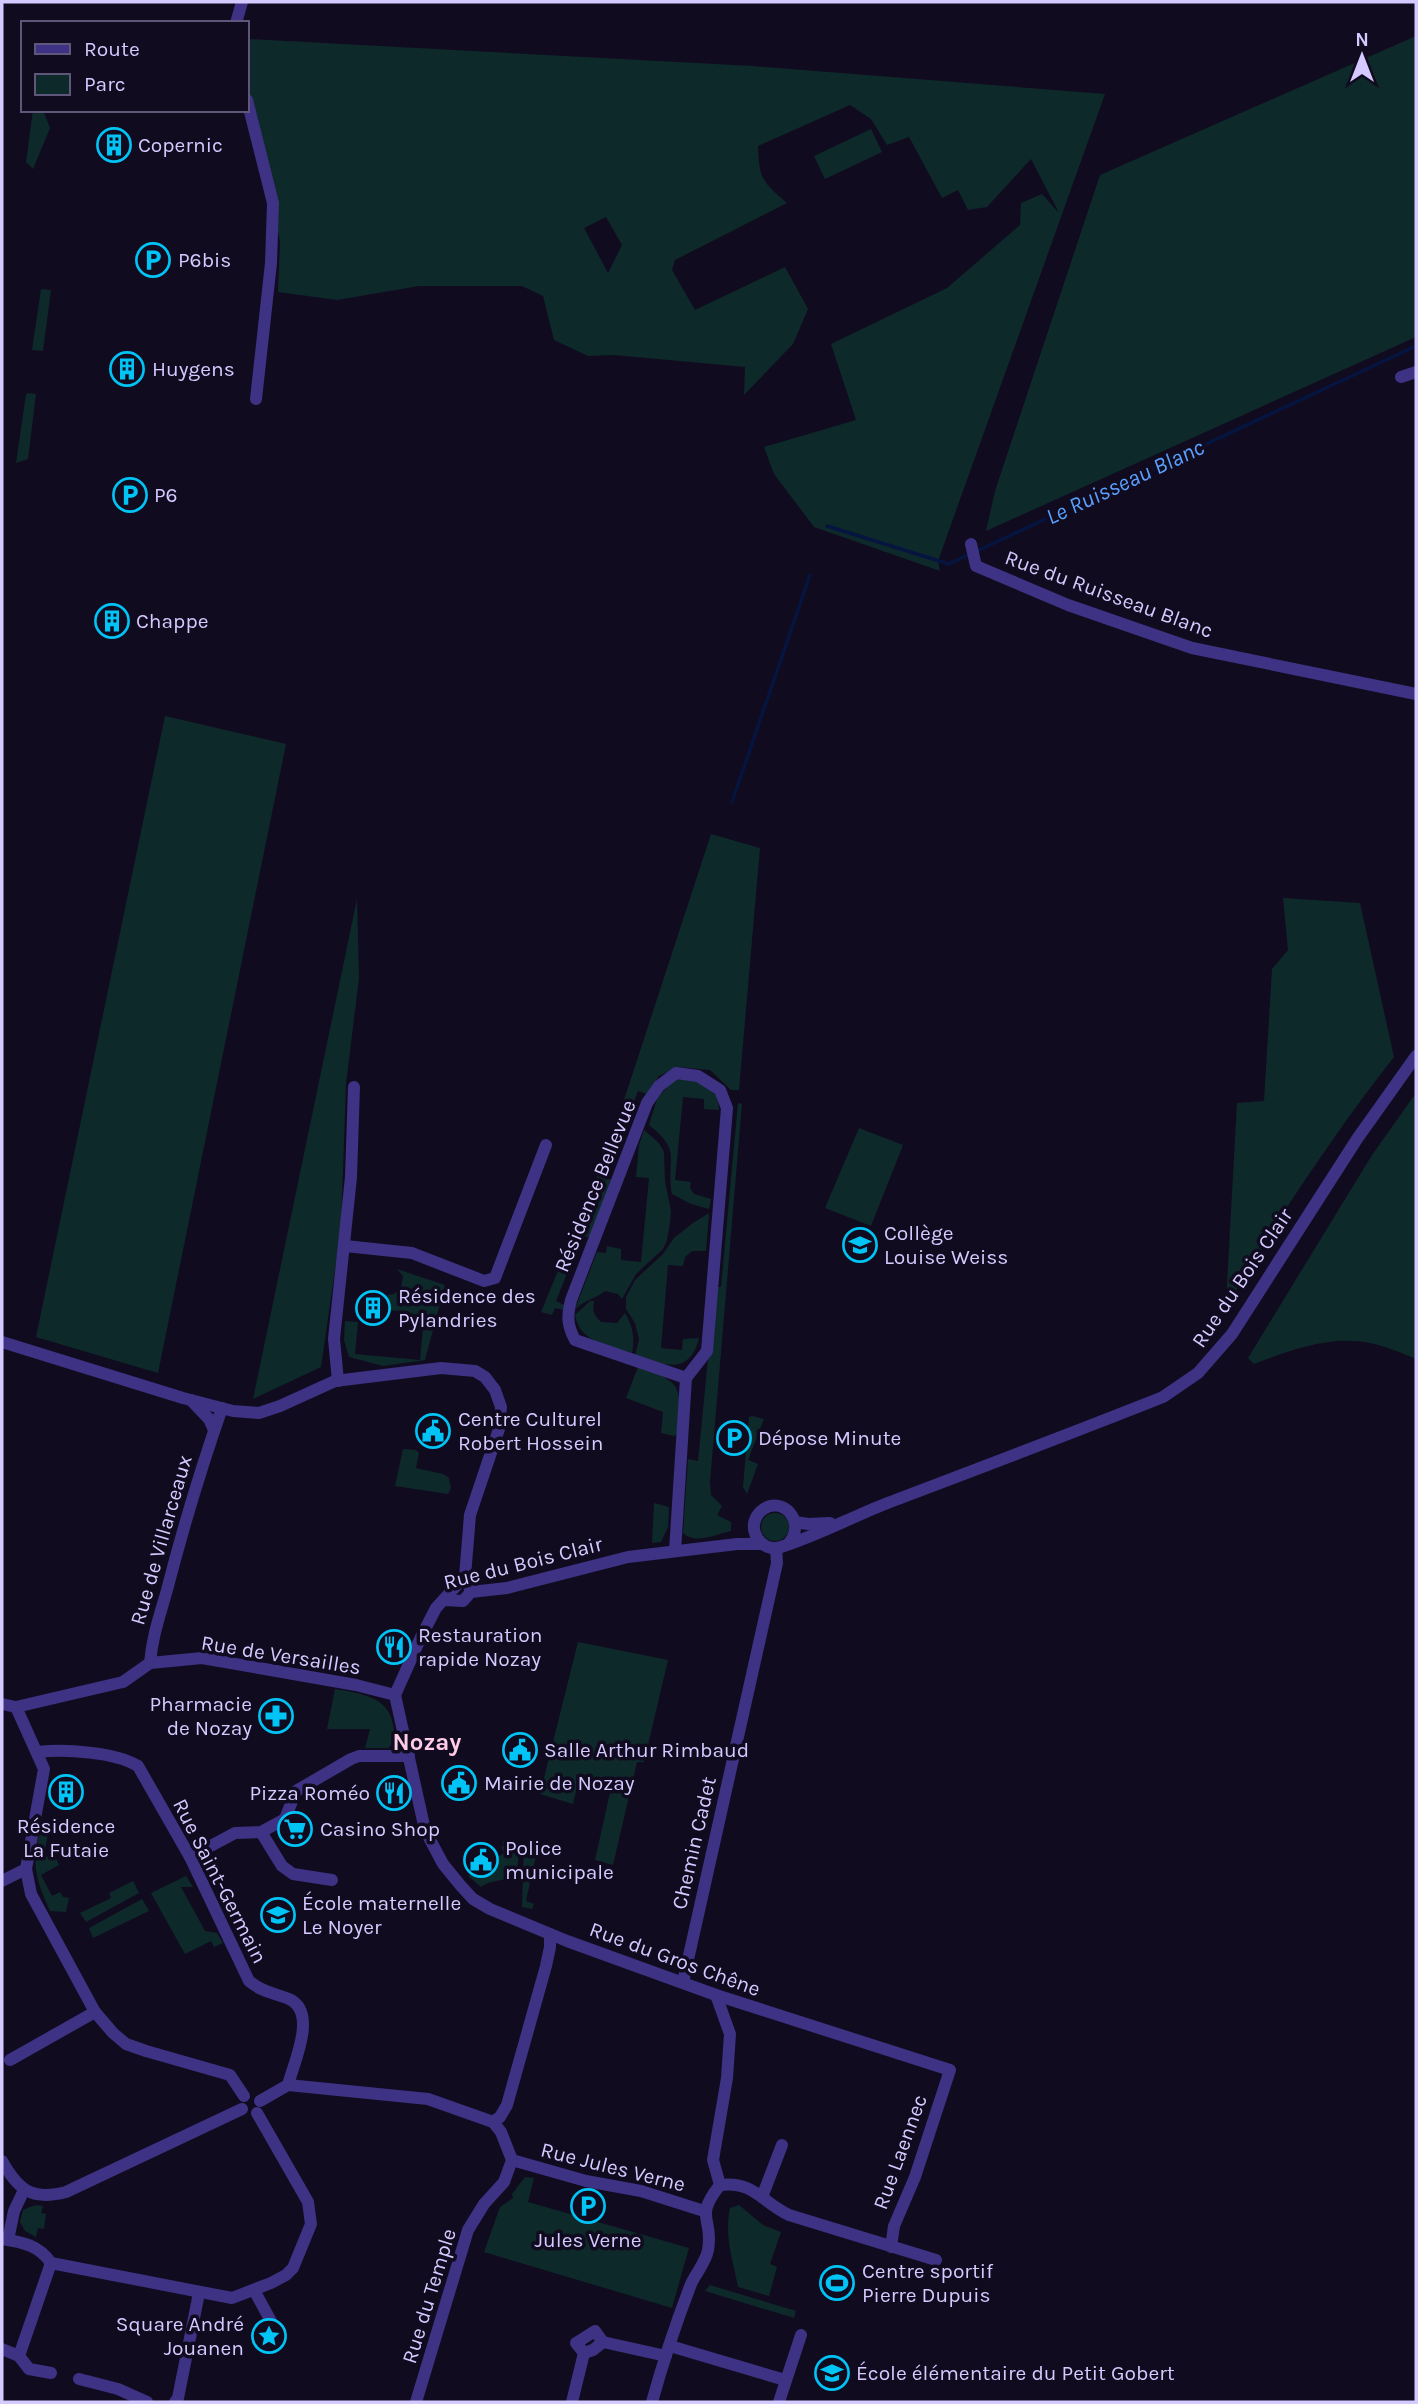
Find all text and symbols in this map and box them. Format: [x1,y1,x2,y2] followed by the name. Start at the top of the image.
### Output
[21,21,248,112] legend
[1327,21,1397,91] north arrow
[1355,29,1369,51] text: N
[84,37,140,61] text: Route
[84,72,126,96] text: Parc
[95,126,133,164] building icon: Copernic
[138,133,223,157] place label: Copernic
[134,241,172,279] parking icon: P6bis
[178,248,231,272] place label: P6bis
[108,350,146,388] building icon: Huygens
[152,357,235,381] place label: Huygens
[1042,433,1209,530] water label: Le Ruisseau Blanc
[111,476,149,514] parking icon: P6
[154,483,178,507] place label: P6
[1002,545,1216,643] street label: Rue du Ruisseau Blanc
[93,602,131,640] building icon: Chappe
[136,609,208,633] place label: Chappe
[549,1096,641,1276] street label: Résidence Bellevue
[1187,1204,1298,1352] street label: Rue du Bois Clair
[884,1221,1008,1269] place label: Collège Louise Weiss
[841,1226,879,1264] school or university icon: Collège Louise Weiss
[398,1284,536,1332] place label: Résidence des Pylandries
[354,1289,392,1327] building icon: Résidence des Pylandries
[458,1407,603,1455] place label: Centre Culturel Robert Hossein
[414,1412,452,1450] public building icon: Centre Culturel Robert Hossein
[715,1419,753,1457] parking icon: Dépose Minute
[758,1426,901,1450] place label: Dépose Minute
[125,1452,197,1628] street label: Rue de Villarceaux
[441,1532,605,1594] street label: Rue du Bois Clair
[418,1623,542,1671] place label: Restauration rapide Nozay
[375,1628,413,1666] restaurant icon: Restauration rapide Nozay
[199,1631,363,1679] street label: Rue de Versailles
[149,1692,252,1740] place label: Pharmacie de Nozay
[257,1697,295,1735] pharmacy icon: Pharmacie de Nozay
[393,1728,461,1756] district label: Nozay
[501,1731,539,1769] public building icon: Salle Arthur Rimbaud
[544,1738,749,1762] place label: Salle Arthur Rimbaud
[440,1764,478,1802] public building icon: Mairie de Nozay
[484,1771,635,1795] place label: Mairie de Nozay
[47,1773,85,1811] building icon: Résidence La Futaie
[375,1774,413,1812] restaurant icon: Pizza Roméo
[667,1774,721,1912] street label: Chemin Cadet
[249,1781,370,1805] place label: Pizza Roméo
[168,1795,272,1967] street label: Rue Saint-Germain
[276,1810,314,1848] supermarket icon: Casino Shop
[17,1814,115,1862] place label: Résidence La Futaie
[320,1817,440,1841] place label: Casino Shop
[505,1836,614,1884] place label: Police municipale
[462,1841,500,1879] public building icon: Police municipale
[302,1891,461,1939] place label: École maternelle Le Noyer
[259,1896,297,1934] school or university icon: École maternelle Le Noyer
[586,1917,764,2001] street label: Rue du Gros Chêne
[868,2091,932,2213] street label: Rue Laennec
[538,2137,688,2197] street label: Rue Jules Verne
[569,2187,607,2225] parking icon: Jules Verne
[397,2226,461,2366] street label: Rue du Temple
[535,2228,641,2252] place label: Jules Verne
[862,2259,994,2307] place label: Centre sportif Pierre Dupuis
[818,2264,856,2302] sports icon: Centre sportif Pierre Dupuis
[116,2312,244,2360] place label: Square André Jouanen
[250,2317,288,2355] place icon: Square André Jouanen
[813,2354,851,2392] school or university icon: École élémentaire du Petit Gobert
[856,2361,1175,2385] place label: École élémentaire du Petit Gobert

